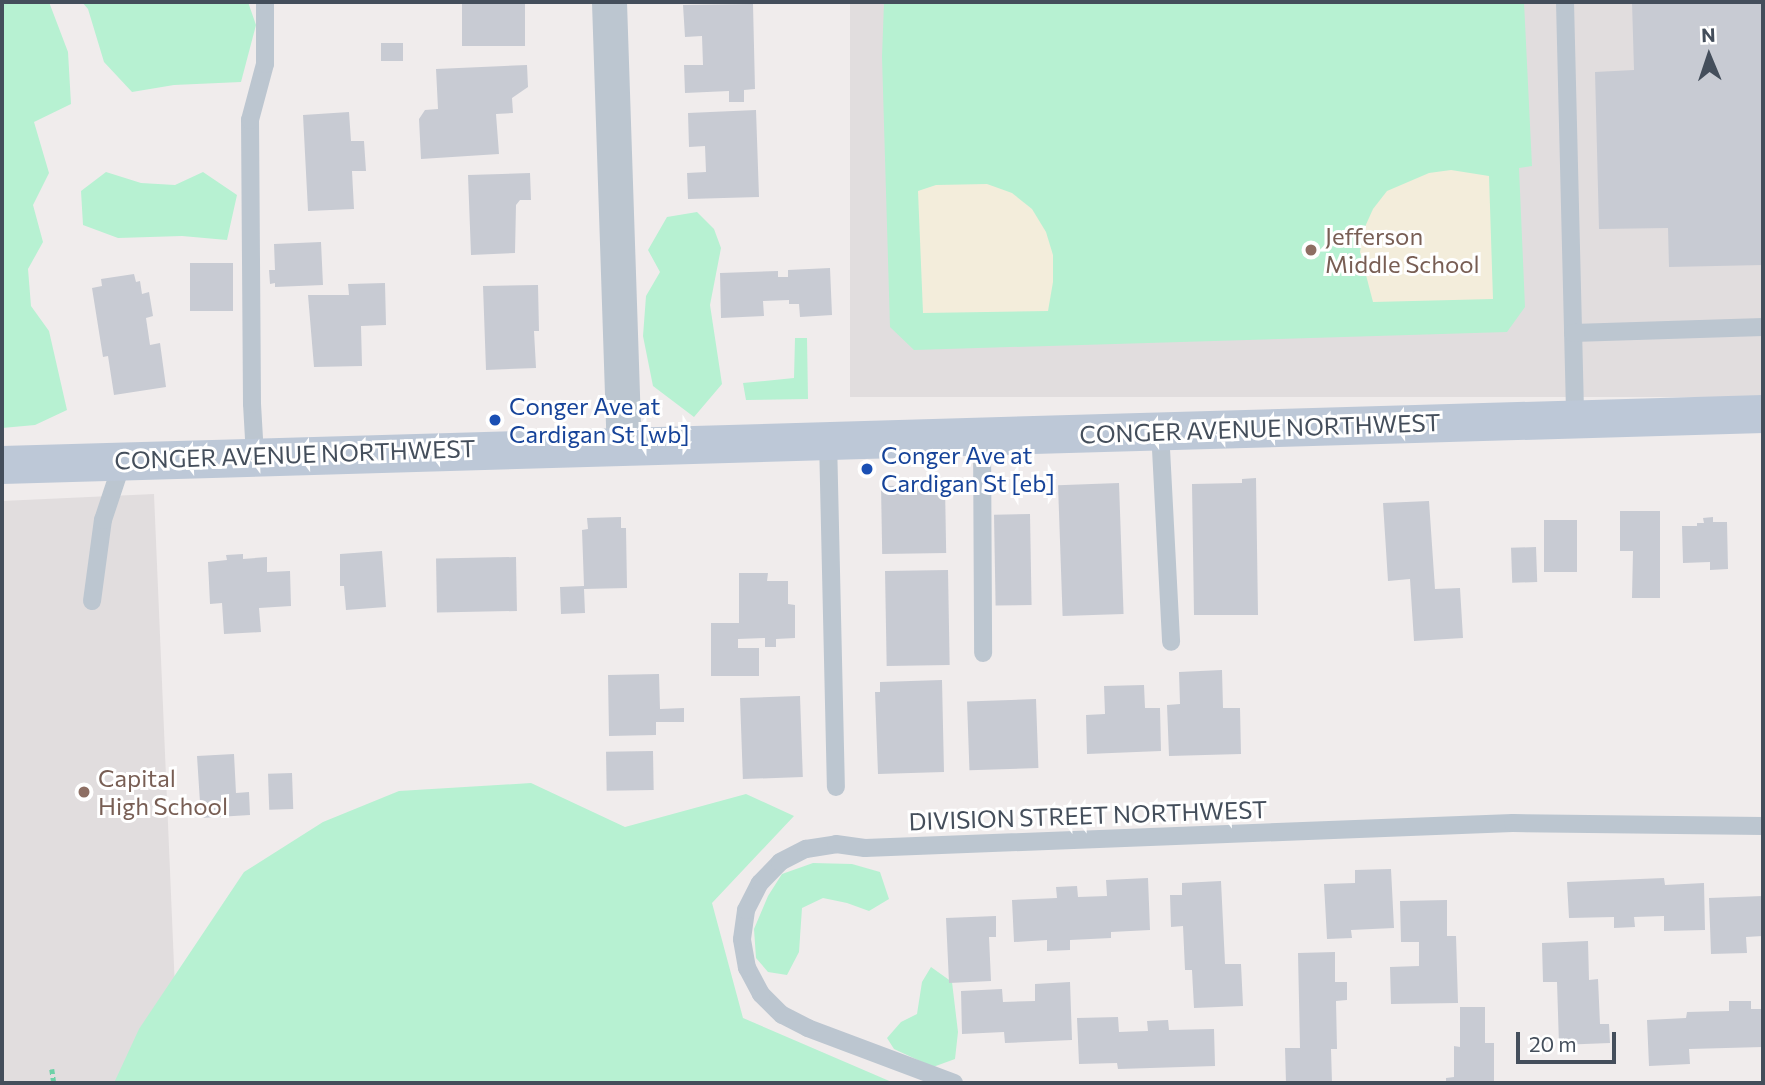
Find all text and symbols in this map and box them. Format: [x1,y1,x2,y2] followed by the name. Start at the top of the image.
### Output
[1674,21,1744,91] north arrow
[1701,23,1716,46] text: N
[1325,222,1480,278] place label: Jefferson Middle School
[1303,242,1319,258] marker: Jefferson Middle School
[509,392,690,448] place label: Conger Ave at Cardigan St [wb]
[1079,407,1441,449] street label: CONGER AVENUE NORTHWEST
[487,412,503,428] marker: Conger Ave at Cardigan St [wb]
[114,433,476,475] street label: CONGER AVENUE NORTHWEST
[881,441,1055,497] place label: Conger Ave at Cardigan St [eb]
[859,461,875,477] marker: Conger Ave at Cardigan St [eb]
[98,764,228,820] place label: Capital High School
[76,784,92,800] marker: Capital High School
[908,794,1268,836] street label: DIVISION STREET NORTHWEST
[1520,1018,1620,1062] scale bar
[1529,1031,1577,1056] text: 20 m

